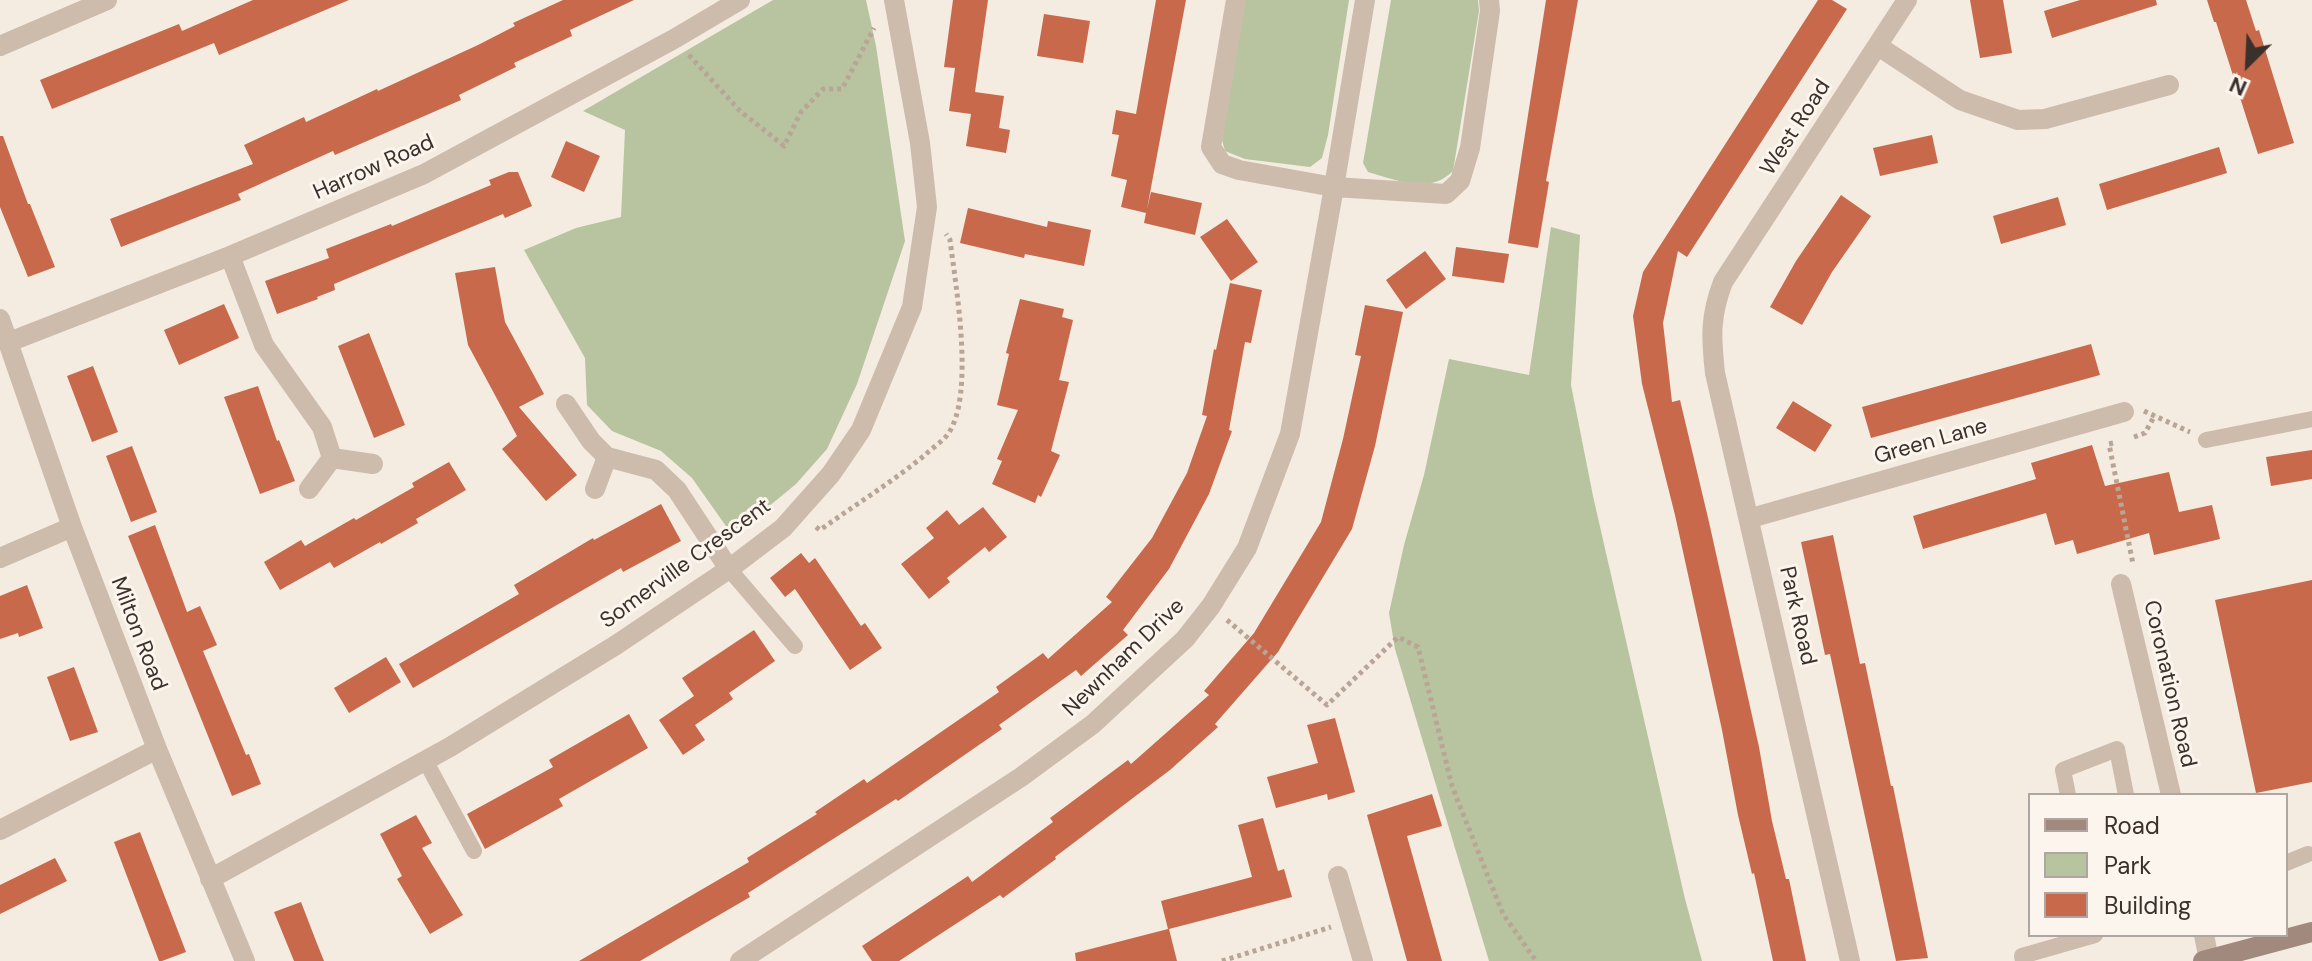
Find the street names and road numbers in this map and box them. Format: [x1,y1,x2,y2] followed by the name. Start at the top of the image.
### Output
[1755,75,1837,181] street label: West Road
[310,130,438,206] street label: Harrow Road
[1871,413,1991,471] street label: Green Lane
[596,493,776,635] street label: Somerville Crescent
[1773,564,1821,668] street label: Park Road
[104,573,172,695] street label: Milton Road
[1058,593,1190,723] street label: Newnham Drive
[2137,598,2201,770] street label: Coronation Road

